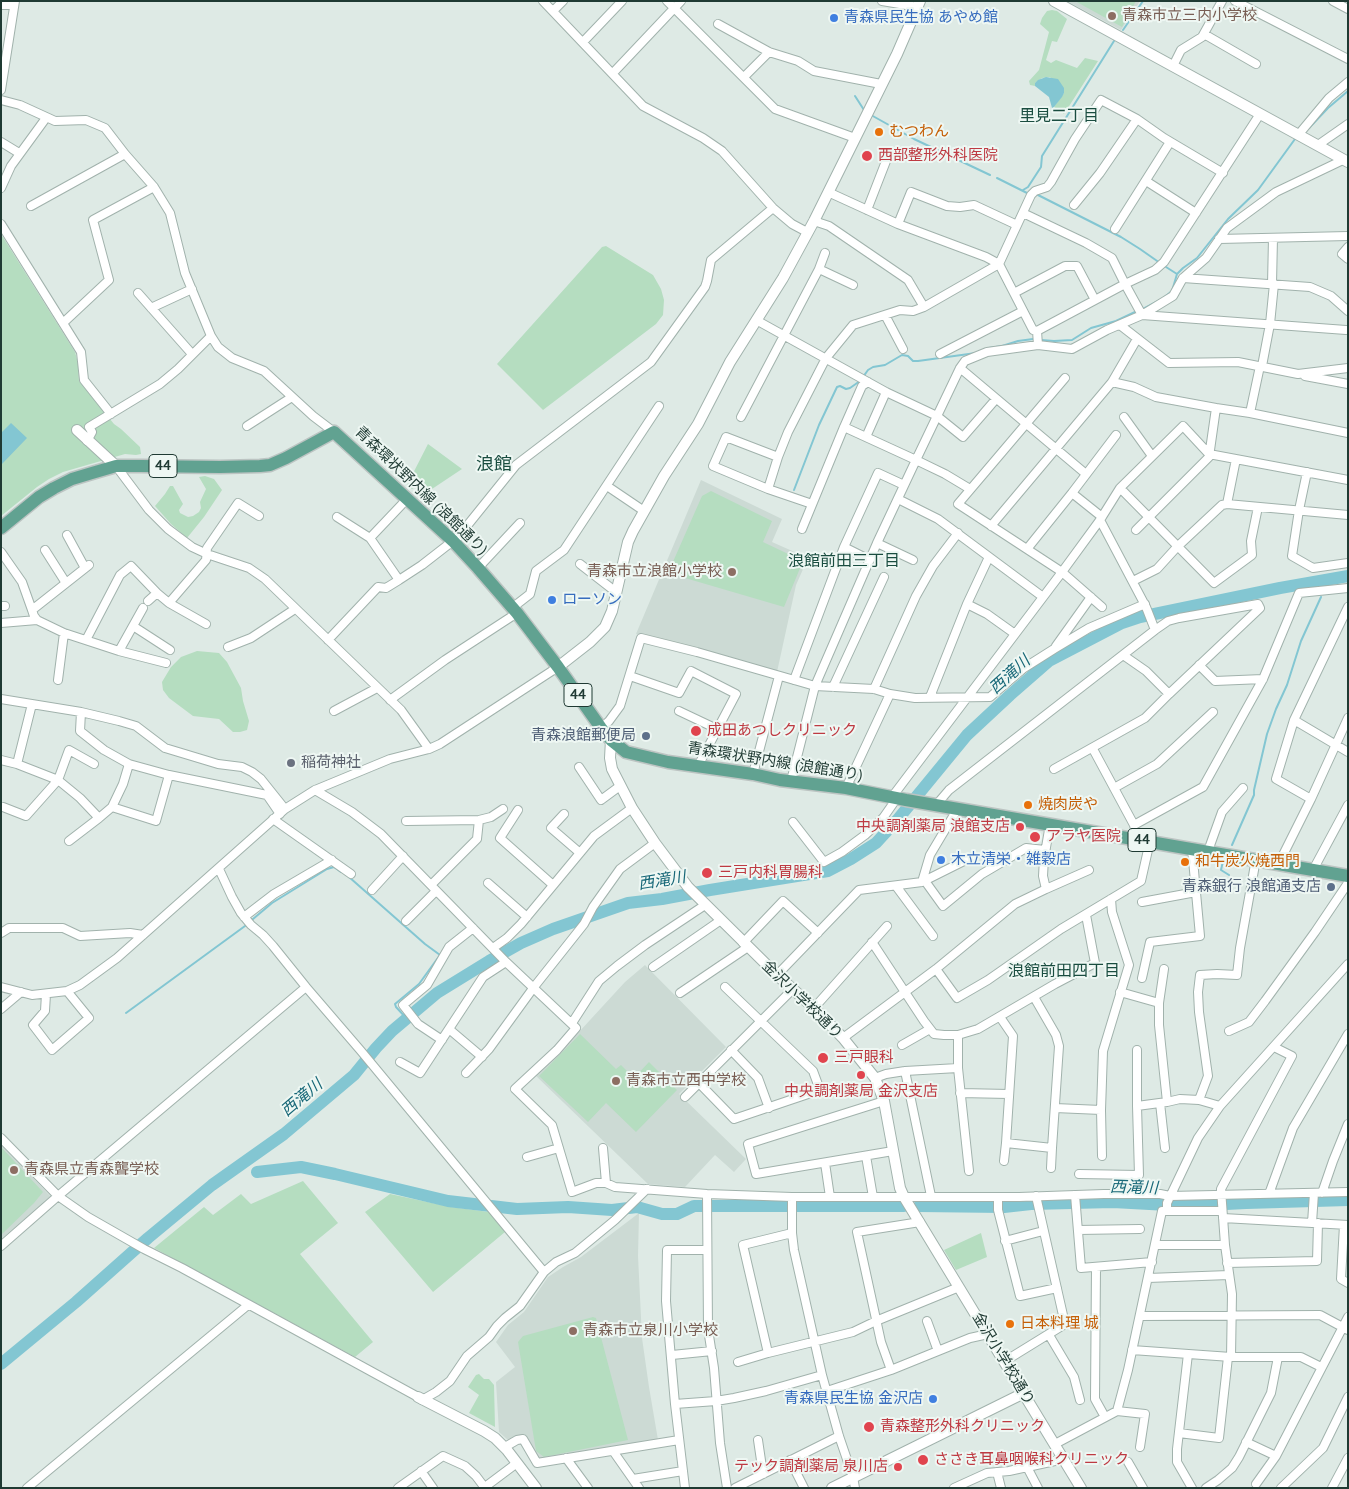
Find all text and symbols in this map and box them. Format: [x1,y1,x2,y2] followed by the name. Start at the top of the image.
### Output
[1122,7,1257,25] place label: 青森市立三内小学校
[844,9,998,27] place label: 青森県民生協 あやめ館
[1106,10,1118,22] marker: 青森市立三内小学校
[828,12,840,24] marker: 青森県民生協 あやめ館
[1019,106,1099,126] district label: 里見二丁目
[889,123,949,141] place label: むつわん
[873,126,885,138] marker: むつわん
[878,147,998,165] place label: 西部整形外科医院
[860,149,874,163] marker: 西部整形外科医院
[351,423,491,559] street label: 青森環状野内線 (浪館通り)
[149,454,177,478] road number: 44
[476,454,512,476] district label: 浪館
[788,551,900,571] district label: 浪館前田三丁目
[587,563,722,581] place label: 青森市立浪館小学校
[726,566,738,578] marker: 青森市立浪館小学校
[562,591,622,609] place label: ローソン
[546,594,558,606] marker: ローソン
[986,652,1034,698] water label: 西滝川
[564,684,592,706] road number: 44
[707,722,857,740] place label: 成田あつしクリニック
[689,724,703,738] marker: 成田あつしクリニック
[531,727,636,745] place label: 青森浪館郵便局
[640,730,652,742] marker: 青森浪館郵便局
[686,739,864,785] street label: 青森環状野内線 (浪館通り)
[301,754,361,772] place label: 稲荷神社
[285,757,297,769] marker: 稲荷神社
[1038,796,1098,814] place label: 焼肉炭や
[1022,799,1034,811] marker: 焼肉炭や
[856,818,1010,836] place label: 中央調剤薬局 浪館支店
[1014,821,1026,833] marker: 中央調剤薬局 浪館支店
[1046,828,1121,846] place label: アラヤ医院
[1128,828,1156,852] road number: 44
[1028,830,1042,844] marker: アラヤ医院
[951,851,1071,869] place label: 木立清栄・雑穀店
[1195,853,1300,871] place label: 和牛炭火焼西門
[935,854,947,866] marker: 木立清栄・雑穀店
[1179,856,1191,868] marker: 和牛炭火焼西門
[718,864,823,882] place label: 三戸内科胃腸科
[700,866,714,880] marker: 三戸内科胃腸科
[637,868,687,894] water label: 西滝川
[1182,878,1321,896] place label: 青森銀行 浪館通支店
[1325,881,1337,893] marker: 青森銀行 浪館通支店
[758,957,846,1043] street label: 金沢小学校通り
[1008,961,1120,981] district label: 浪館前田四丁目
[834,1049,894,1067] place label: 三戸眼科
[816,1051,830,1065] marker: 三戸眼科
[855,1069,867,1081] marker: 中央調剤薬局 金沢支店
[626,1072,746,1090] place label: 青森市立西中学校
[277,1075,327,1121] water label: 西滝川
[610,1075,622,1087] marker: 青森市立西中学校
[784,1083,938,1101] place label: 中央調剤薬局 金沢支店
[24,1161,159,1179] place label: 青森県立青森聾学校
[8,1164,20,1176] marker: 青森県立青森聾学校
[1110,1178,1158,1198] water label: 西滝川
[968,1309,1038,1409] street label: 金沢小学校通り
[1020,1315,1099,1333] place label: 日本料理 城
[1004,1318,1016,1330] marker: 日本料理 城
[583,1322,718,1340] place label: 青森市立泉川小学校
[567,1325,579,1337] marker: 青森市立泉川小学校
[784,1390,923,1408] place label: 青森県民生協 金沢店
[927,1393,939,1405] marker: 青森県民生協 金沢店
[880,1418,1045,1436] place label: 青森整形外科クリニック
[862,1420,876,1434] marker: 青森整形外科クリニック
[934,1451,1129,1469] place label: ささき耳鼻咽喉科クリニック
[916,1453,930,1467] marker: ささき耳鼻咽喉科クリニック
[734,1458,888,1476] place label: テック調剤薬局 泉川店
[892,1461,904,1473] marker: テック調剤薬局 泉川店

